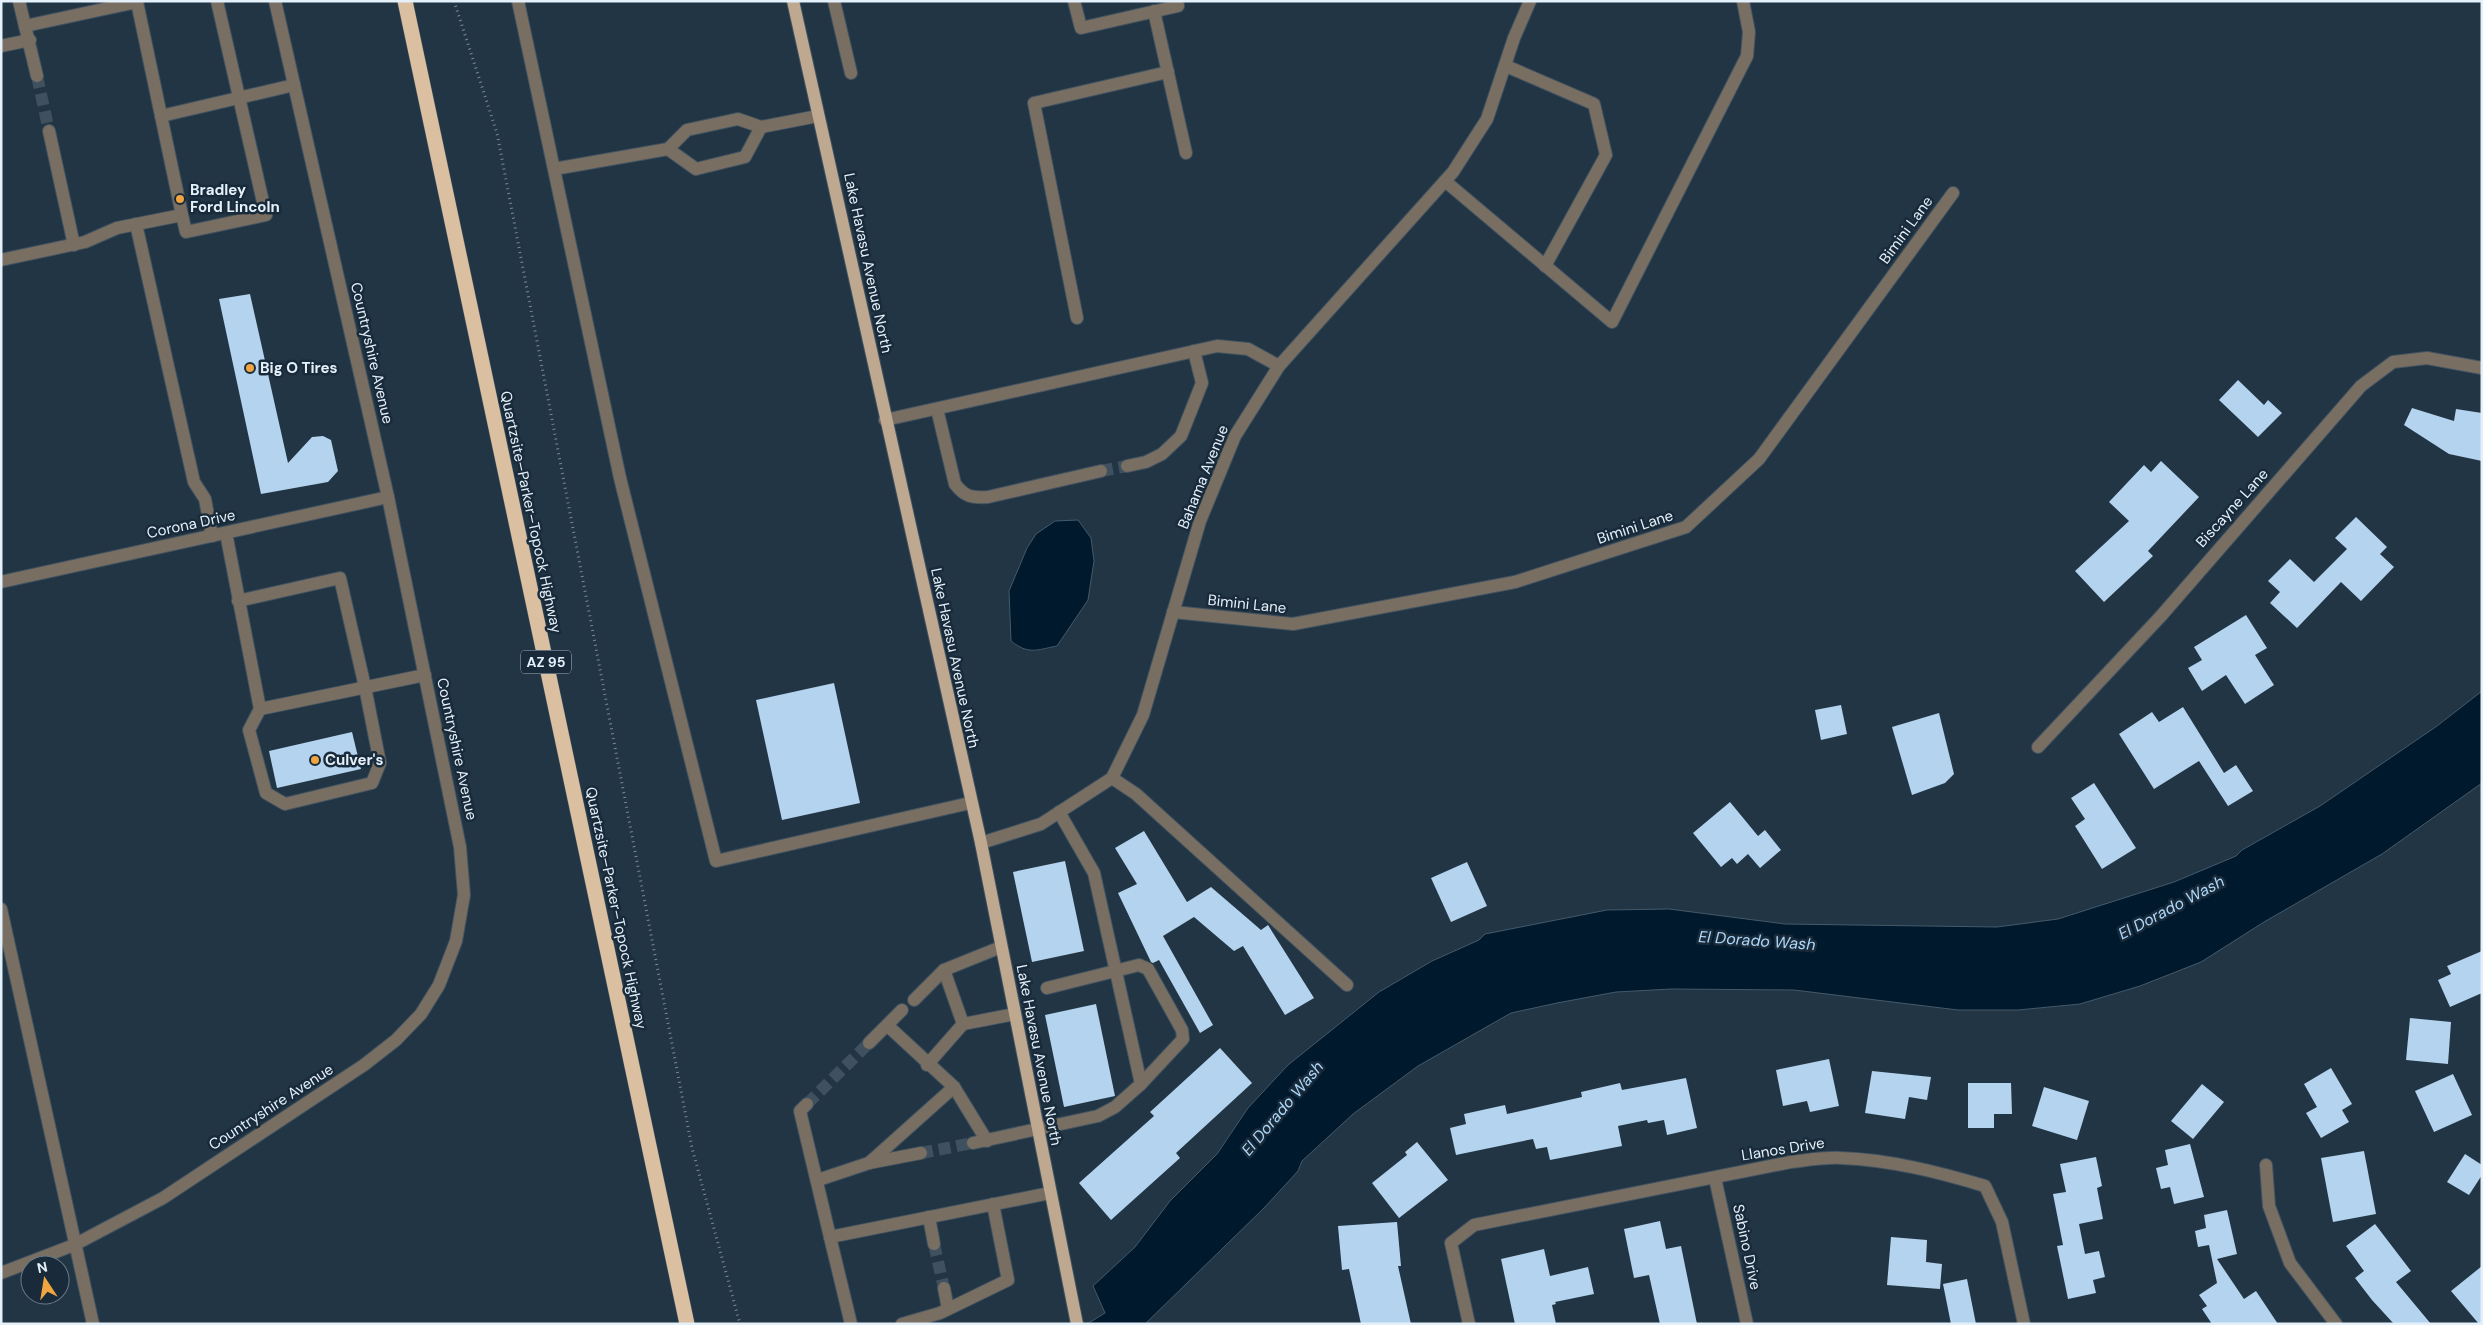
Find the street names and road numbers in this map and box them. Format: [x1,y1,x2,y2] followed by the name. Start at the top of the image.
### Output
[839,171,897,355] street label: Lake Havasu Avenue North
[1875,192,1937,268] street label: Bimini Lane
[346,280,398,426] street label: Countryshire Avenue
[496,389,567,636] street label: Quartzsite–Parker–Topock Highway
[1173,422,1233,532] street label: Bahama Avenue
[2191,464,2273,552] street label: Biscayne Lane
[145,505,237,543] street label: Corona Drive
[1594,505,1676,549] street label: Bimini Lane
[926,566,984,750] street label: Lake Havasu Avenue North
[1207,590,1287,618] street label: Bimini Lane
[521,650,571,674] road number: AZ 95
[432,676,482,822] street label: Countryshire Avenue
[581,785,652,1032] street label: Quartzsite–Parker–Topock Highway
[1012,963,1066,1147] street label: Lake Havasu Avenue North
[205,1059,337,1155] street label: Countryshire Avenue
[1740,1133,1826,1165] street label: Llanos Drive
[1728,1202,1766,1292] street label: Sabino Drive

